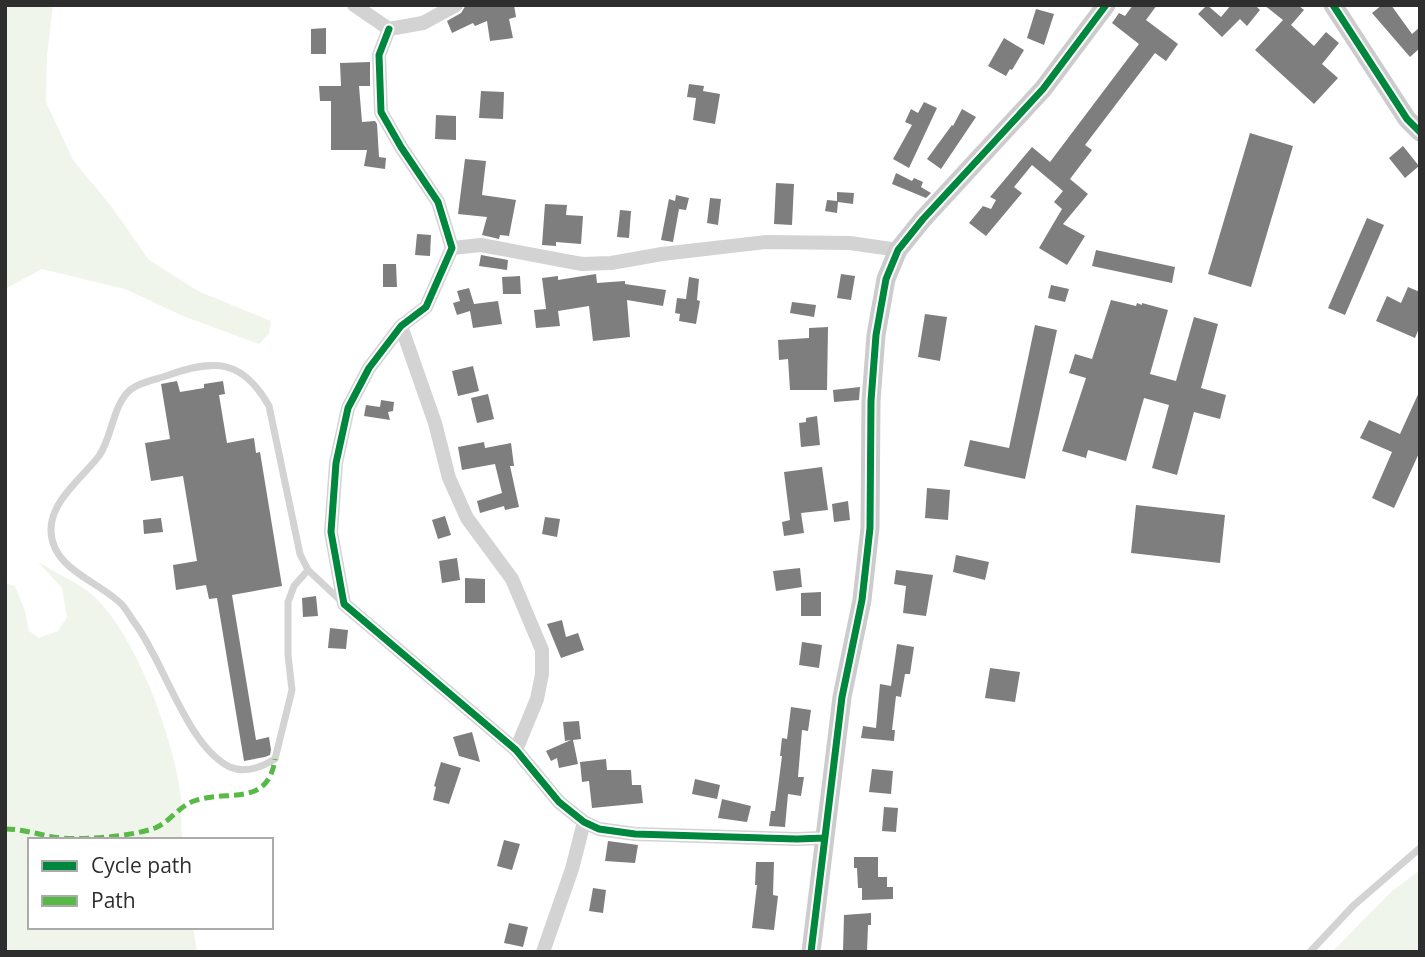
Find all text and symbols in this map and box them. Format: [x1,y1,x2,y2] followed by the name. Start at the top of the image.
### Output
[28,838,273,929] legend
[91,851,192,879] text: Cycle path
[91,886,136,914] text: Path

